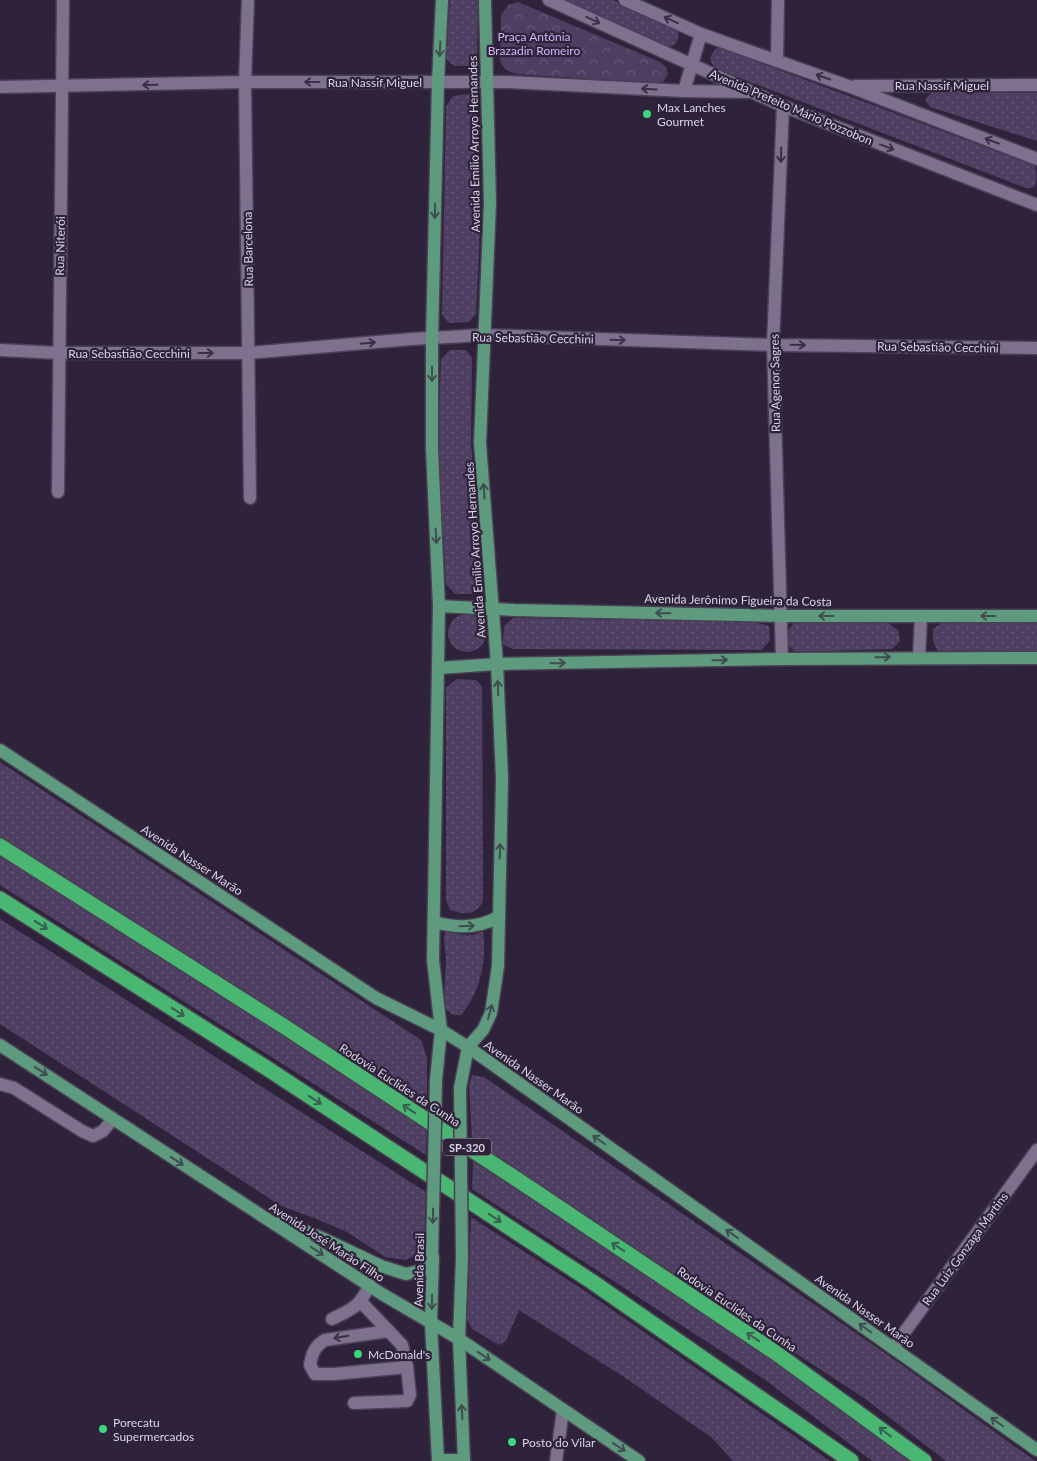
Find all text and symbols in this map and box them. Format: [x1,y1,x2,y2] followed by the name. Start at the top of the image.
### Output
[664,15,679,25] one-way arrow
[585,16,600,26] one-way arrow
[488,29,580,58] park label: Praça Antônia Brazadin Romeiro
[435,40,444,56] one-way arrow
[465,56,483,232] street label: Avenida Emílio Arroyo Hernandes
[707,66,875,148] street label: Avenida Prefeito Mário Pozzobon
[816,72,832,81] one-way arrow
[328,75,422,90] street label: Rua Nassif Miguel
[304,77,320,87] one-way arrow
[895,78,989,93] street label: Rua Nassif Miguel
[142,80,158,89] one-way arrow
[642,84,658,94] one-way arrow
[657,100,726,129] place label: Max Lanches Gourmet
[641,108,653,120] marker: Max Lanches Gourmet
[984,136,999,145] one-way arrow
[879,142,894,152] one-way arrow
[777,147,786,163] one-way arrow
[430,202,440,219] one-way arrow
[240,211,256,287] street label: Rua Barcelona
[52,216,68,276] street label: Rua Niterói
[472,329,594,347] street label: Rua Sebastião Cecchini
[767,334,783,432] street label: Rua Agenor Sagres
[610,335,626,344] one-way arrow
[360,338,376,348] one-way arrow
[877,338,999,356] street label: Rua Sebastião Cecchini
[790,340,806,350] one-way arrow
[68,346,190,361] street label: Rua Sebastião Cecchini
[198,348,214,358] one-way arrow
[427,365,437,381] one-way arrow
[461,461,489,639] street label: Avenida Emílio Arroyo Hernandes
[479,484,488,500] one-way arrow
[431,528,441,544] one-way arrow
[644,591,832,609] street label: Avenida Jerônimo Figueira da Costa
[656,608,672,618] one-way arrow
[818,611,834,621] one-way arrow
[981,611,997,621] one-way arrow
[875,653,891,662] one-way arrow
[712,655,728,665] one-way arrow
[550,658,566,668] one-way arrow
[494,681,503,697] one-way arrow
[138,822,246,899] street label: Avenida Nasser Marão
[495,843,505,860] one-way arrow
[34,920,48,930] one-way arrow
[458,921,475,931] one-way arrow
[485,1005,495,1021] one-way arrow
[171,1008,185,1018] one-way arrow
[481,1037,587,1117] street label: Avenida Nasser Marão
[337,1040,463,1130] street label: Rodovia Euclides da Cunha
[33,1067,47,1077] one-way arrow
[307,1095,321,1105] one-way arrow
[403,1104,417,1114] one-way arrow
[593,1135,607,1145] one-way arrow
[443,1138,491,1156] road number: SP-320
[169,1156,183,1166] one-way arrow
[919,1189,1011,1309] street label: Rua Luiz Gonzaga Martins
[267,1199,388,1285] street label: Avenida José Marão Filho
[428,1208,438,1224] one-way arrow
[487,1213,501,1223] one-way arrow
[725,1229,739,1239] one-way arrow
[411,1233,427,1307] street label: Avenida Brasil
[611,1242,625,1252] one-way arrow
[310,1246,324,1257] one-way arrow
[674,1263,800,1355] street label: Rodovia Euclides da Cunha
[812,1271,918,1351] street label: Avenida Nasser Marão
[427,1294,437,1310] one-way arrow
[858,1323,872,1333] one-way arrow
[333,1332,349,1342] one-way arrow
[746,1332,760,1342] one-way arrow
[368,1347,430,1362] place label: McDonald's
[352,1348,364,1360] marker: McDonald's
[477,1351,491,1361] one-way arrow
[458,1405,467,1421] one-way arrow
[113,1415,194,1444] place label: Porecatu Supermercados
[990,1417,1004,1427] one-way arrow
[97,1423,109,1435] marker: Porecatu Supermercados
[878,1427,892,1437] one-way arrow
[522,1435,596,1450] place label: Posto do Vilar
[506,1436,518,1448] marker: Posto do Vilar
[612,1442,626,1452] one-way arrow

